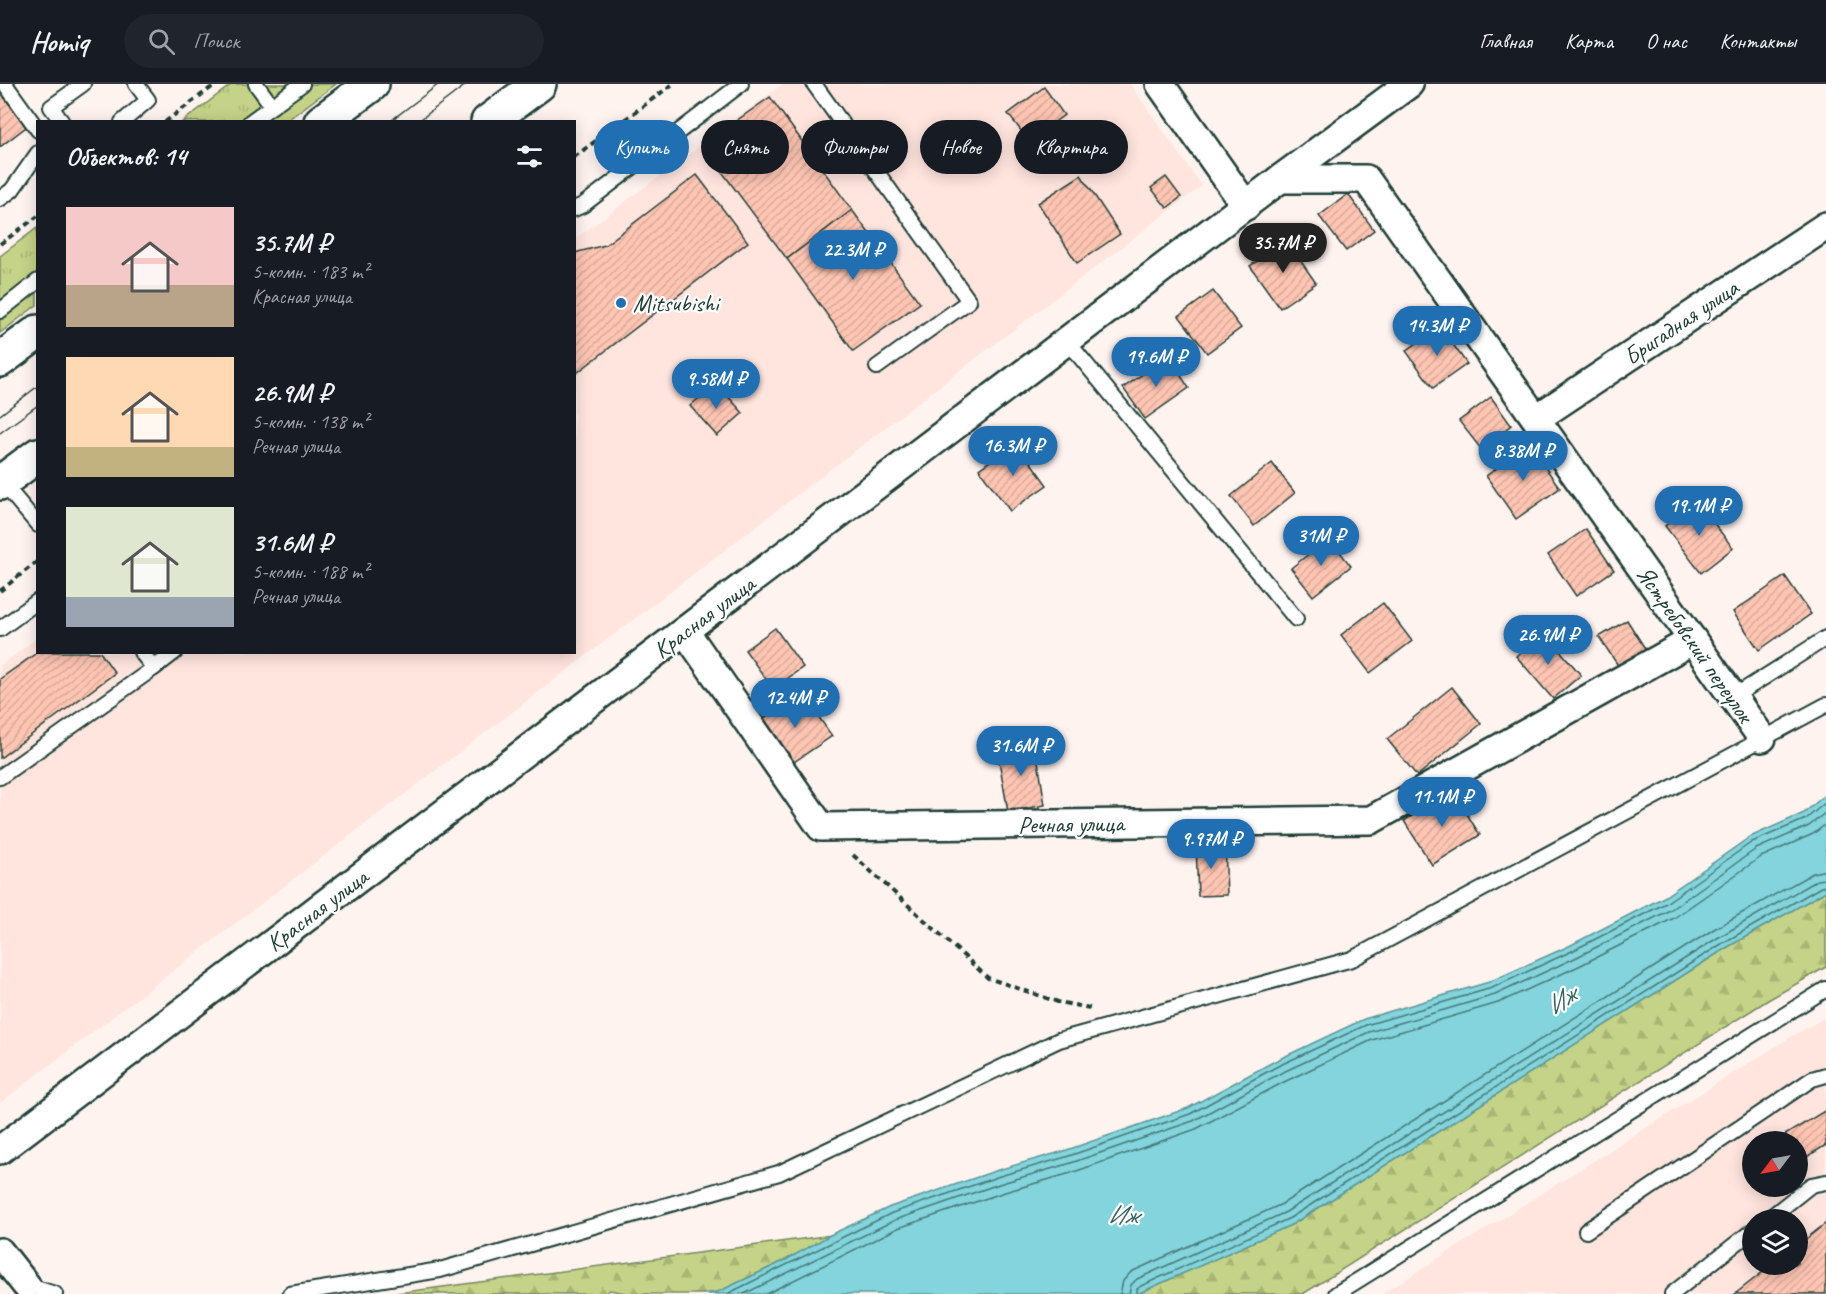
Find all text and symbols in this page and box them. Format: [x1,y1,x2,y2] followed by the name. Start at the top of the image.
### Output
[124,14,544,68] search box
[30,24,88,59] text: Homiq
[145,25,178,58] icon: search
[193,27,240,55] text: Поиск
[1479,28,1532,54] text: Главная
[1565,28,1613,54] text: Карта
[1646,28,1687,54] text: О нас
[1720,28,1796,54] text: Контакты
[594,120,689,174] chip: Купить
[701,120,789,174] chip: Снять
[801,120,908,174] chip: Фильтры
[920,120,1002,174] chip: Новое
[1014,120,1128,174] chip: Квартира
[66,140,186,173] text: Объектов: 14
[513,140,546,173] icon: filters
[1228,223,1338,274] pin: 35.7M ₽
[252,226,330,259] text: 35.7M ₽
[798,230,908,281] pin: 22.3M ₽
[1253,230,1313,255] text: 35.7M ₽
[114,231,186,303] icon: home
[823,237,883,262] text: 22.3M ₽
[252,259,369,284] text: 5-комн. · 183 m²
[1618,272,1745,371] street label: Бригадная улица
[252,284,352,309] text: Красная улица
[633,288,721,318] place label: Mitsubishi
[614,296,628,310] marker: Mitsubishi
[1382,306,1492,357] pin: 14.3M ₽
[1407,313,1467,338] text: 14.3M ₽
[1101,337,1211,388] pin: 19.6M ₽
[1126,344,1186,369] text: 19.6M ₽
[661,359,771,410] pin: 9.58M ₽
[686,366,746,391] text: 9.58M ₽
[252,376,331,409] text: 26.9M ₽
[114,381,186,453] icon: home
[252,409,369,434] text: 5-комн. · 138 m²
[958,426,1068,477] pin: 16.3M ₽
[1468,431,1578,482] pin: 8.38M ₽
[982,433,1044,458] text: 16.3M ₽
[252,434,340,459] text: Речная улица
[1493,438,1553,463] text: 8.38M ₽
[1644,486,1754,537] pin: 19.1M ₽
[1669,493,1729,518] text: 19.1M ₽
[1279,516,1363,567] pin: 31M ₽
[1297,523,1345,548] text: 31M ₽
[252,526,331,559] text: 31.6M ₽
[114,531,186,603] icon: home
[252,559,369,584] text: 5-комн. · 188 m²
[1630,560,1761,730] street label: Ястребовский переулок
[647,568,763,665] street label: Красная улица
[252,584,340,609] text: Речная улица
[1493,615,1603,666] pin: 26.9M ₽
[1518,622,1578,647] text: 26.9M ₽
[740,678,850,729] pin: 12.4M ₽
[765,685,825,710] text: 12.4M ₽
[966,726,1076,777] pin: 31.6M ₽
[990,733,1052,758] text: 31.6M ₽
[1387,777,1497,828] pin: 11.1M ₽
[1412,784,1472,809] text: 11.1M ₽
[1018,808,1126,840] street label: Речная улица
[1156,819,1266,870] pin: 9.97M ₽
[1181,826,1241,851] text: 9.97M ₽
[260,861,376,958] street label: Красная улица
[1539,975,1587,1022] water label: Иж
[1742,1131,1808,1197] north arrow
[1742,1131,1808,1275] map controls
[1108,1198,1143,1231] water label: Иж
[1742,1209,1808,1275] button: layers

